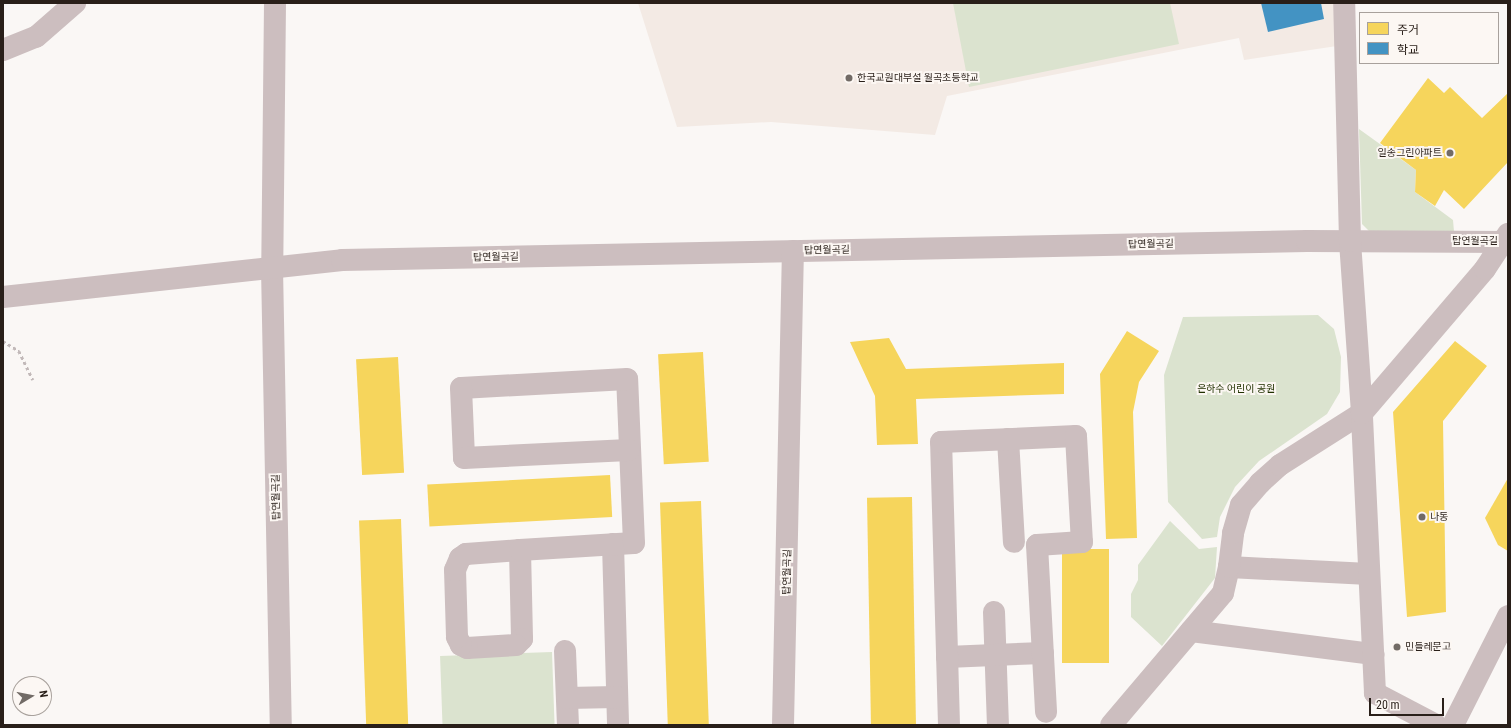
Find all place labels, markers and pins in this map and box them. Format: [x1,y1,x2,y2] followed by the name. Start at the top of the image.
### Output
[857,72,979,84] place label: 한국교원대부설 월곡초등학교
[844,73,854,83] marker: 한국교원대부설 월곡초등학교
[1378,147,1442,159] place label: 일송그린아파트
[1445,148,1455,158] marker: 일송그린아파트
[1430,511,1448,523] place label: 나동
[1417,512,1427,522] marker: 나동
[1405,641,1451,653] place label: 민들레문고
[1392,642,1402,652] marker: 민들레문고

